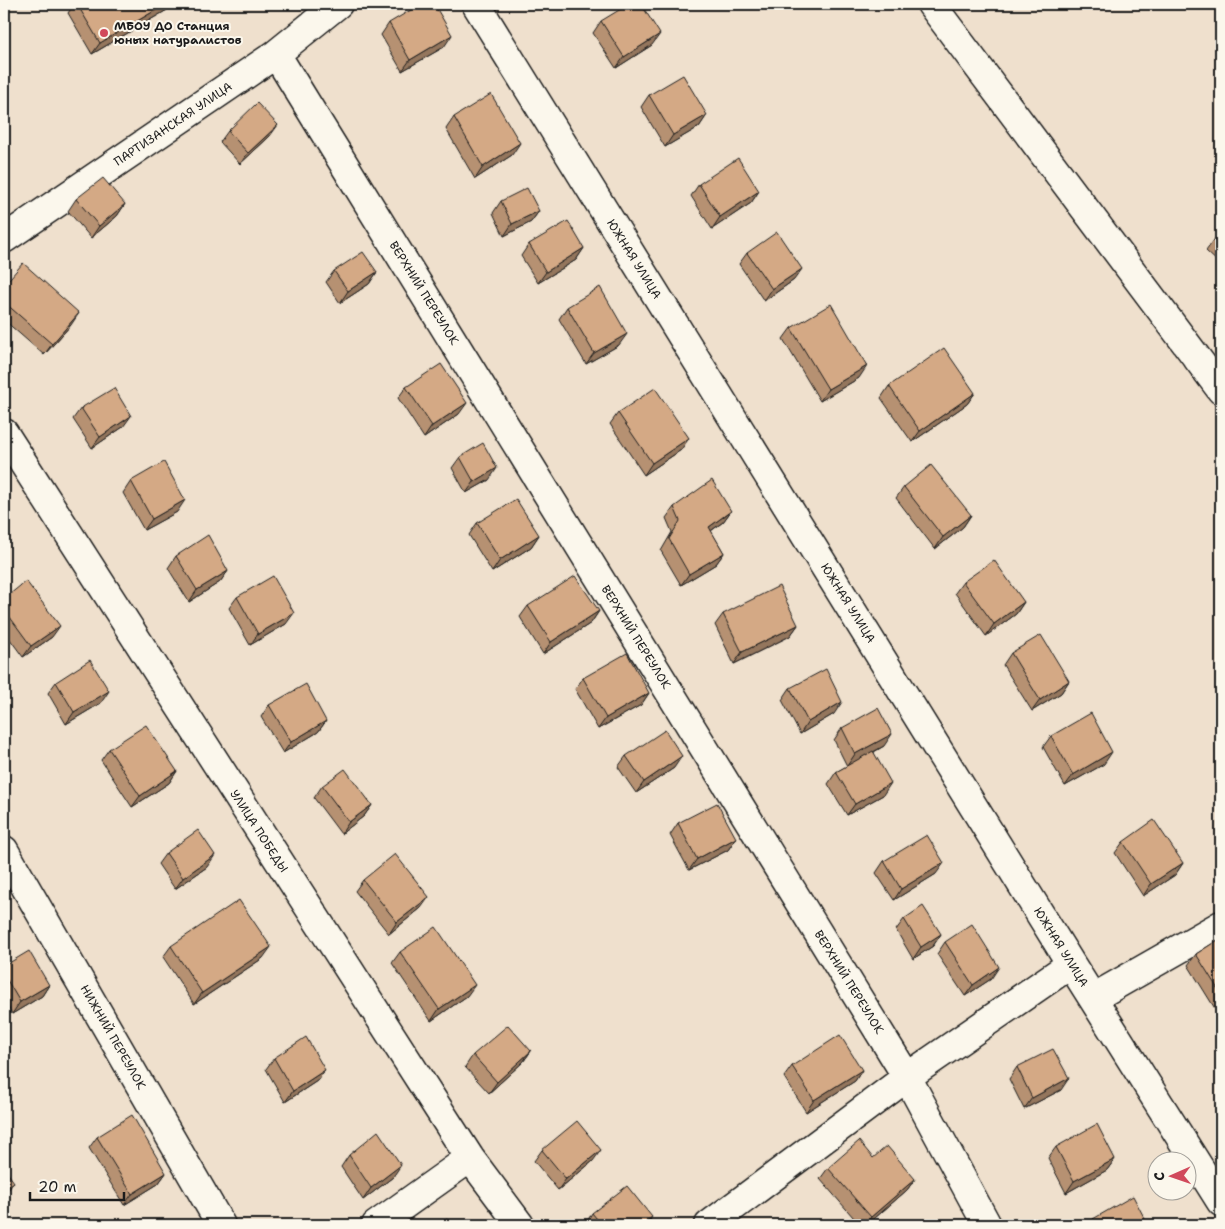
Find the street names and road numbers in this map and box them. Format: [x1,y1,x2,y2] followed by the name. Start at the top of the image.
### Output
[111,78,235,170] street label: ПАРТИЗАНСКАЯ УЛИЦА
[603,216,665,302] street label: ЮЖНАЯ УЛИЦА
[386,238,463,348] street label: ВЕРХНИЙ ПЕРЕУЛОК
[817,560,879,646] street label: ЮЖНАЯ УЛИЦА
[598,582,675,692] street label: ВЕРХНИЙ ПЕРЕУЛОК
[226,787,292,875] street label: УЛИЦА ПОБЕДЫ
[1030,904,1092,990] street label: ЮЖНАЯ УЛИЦА
[811,927,888,1037] street label: ВЕРХНИЙ ПЕРЕУЛОК
[76,982,150,1093] street label: НИЖНИЙ ПЕРЕУЛОК

